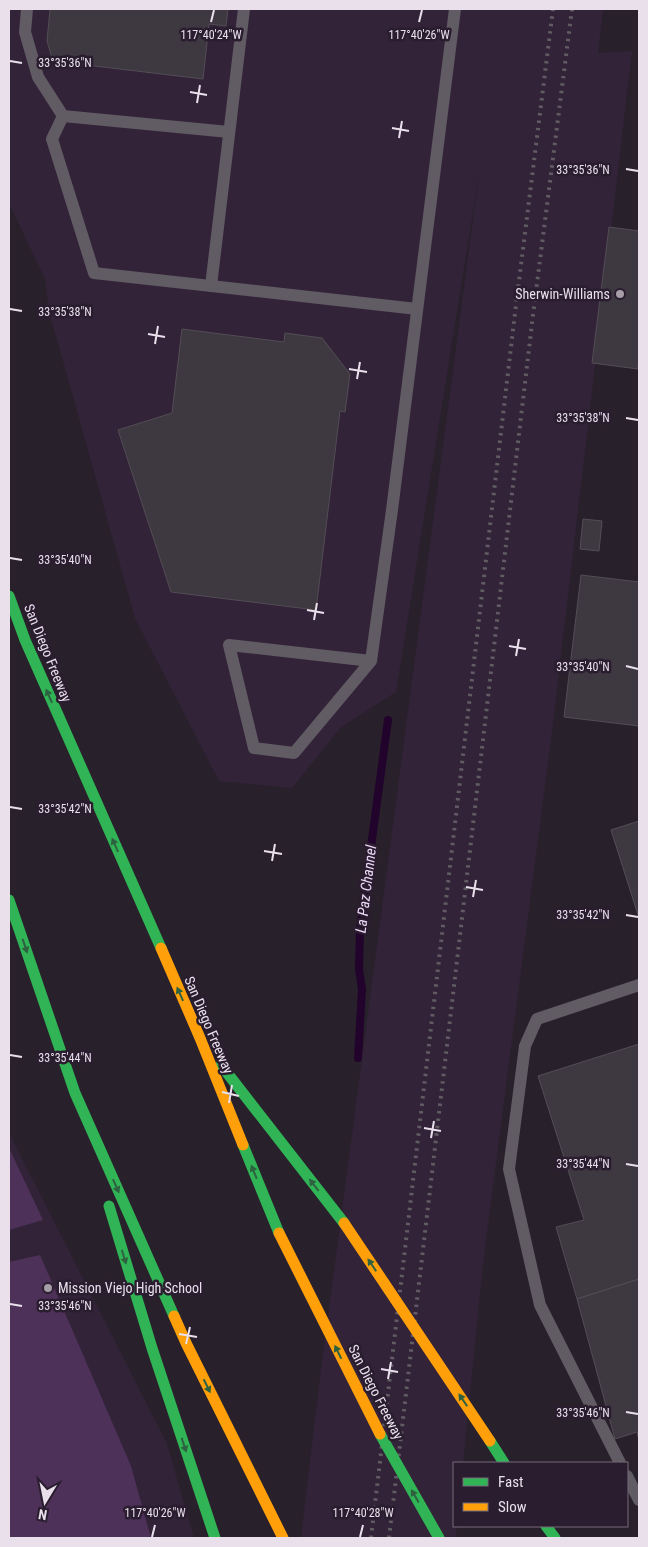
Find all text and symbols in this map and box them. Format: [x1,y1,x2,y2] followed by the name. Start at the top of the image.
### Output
[180,28,242,42] text: 117°40'24"W
[388,28,450,42] text: 117°40'26"W
[38,56,92,70] text: 33°35'36"N
[556,163,610,177] text: 33°35'36"N
[515,286,610,302] place label: Sherwin-Williams
[614,288,626,300] marker: Sherwin-Williams
[38,305,92,319] text: 33°35'38"N
[556,411,610,425] text: 33°35'38"N
[38,553,92,567] text: 33°35'40"N
[21,602,75,704] street label: San Diego Freeway
[556,660,610,674] text: 33°35'40"N
[45,689,53,703] one-way arrow
[38,802,92,816] text: 33°35'42"N
[110,838,118,852] one-way arrow
[352,843,380,934] water label: La Paz Channel
[556,908,610,922] text: 33°35'42"N
[21,938,29,953] one-way arrow
[181,974,237,1076] street label: San Diego Freeway
[175,987,183,1001] one-way arrow
[38,1051,92,1065] text: 33°35'44"N
[556,1157,610,1171] text: 33°35'44"N
[250,1165,258,1179] one-way arrow
[112,1179,120,1193] one-way arrow
[309,1179,320,1192] one-way arrow
[121,1250,129,1265] one-way arrow
[367,1259,377,1272] one-way arrow
[58,1280,202,1296] place label: Mission Viejo High School
[42,1282,54,1294] marker: Mission Viejo High School
[38,1299,92,1313] text: 33°35'46"N
[345,1342,407,1442] street label: San Diego Freeway
[334,1345,343,1360] one-way arrow
[203,1379,211,1393] one-way arrow
[458,1394,467,1407] one-way arrow
[556,1406,610,1420] text: 33°35'46"N
[181,1437,188,1452] one-way arrow
[453,1462,628,1527] legend
[498,1473,523,1491] text: Fast
[20,1477,70,1527] north arrow
[410,1489,419,1502] one-way arrow
[498,1498,527,1516] text: Slow
[37,1506,48,1523] text: N
[124,1506,186,1520] text: 117°40'26"W
[332,1506,394,1520] text: 117°40'28"W

